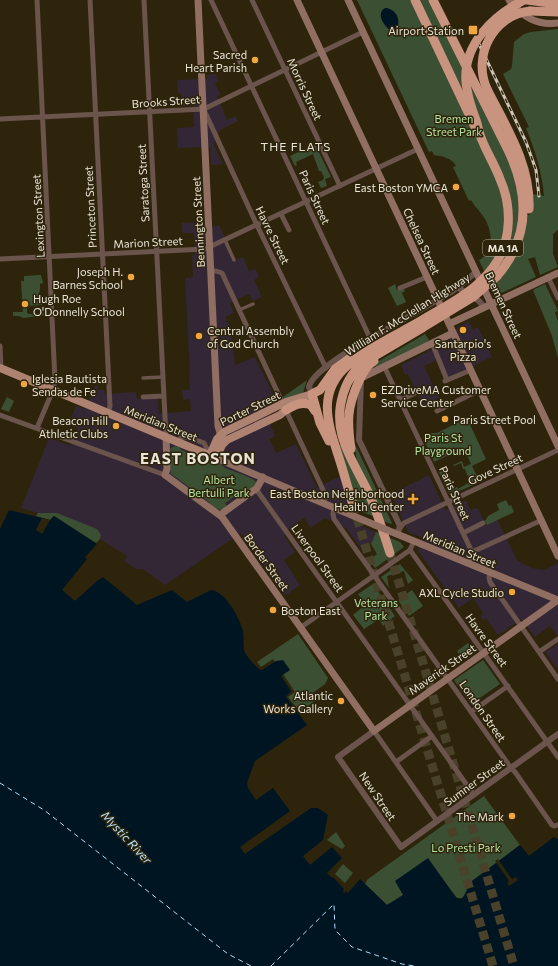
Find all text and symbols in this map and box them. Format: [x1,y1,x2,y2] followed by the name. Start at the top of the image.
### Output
[388,24,464,37] place label: Airport Station
[467,24,479,36] marker: Airport Station
[185,48,247,74] place label: Sacred Heart Parish
[250,55,260,65] marker: Sacred Heart Parish
[285,56,325,122] street label: Morris Street
[131,92,201,110] street label: Brooks Street
[426,112,482,138] park label: Bremen Street Park
[261,139,331,153] district label: THE FLATS
[134,143,152,222] street label: Saratoga Street
[81,165,99,248] street label: Princeton Street
[297,168,333,227] street label: Paris Street
[29,173,47,258] street label: Lexington Street
[189,176,207,268] street label: Bennington Street
[354,181,448,194] place label: East Boston YMCA
[451,182,461,192] marker: East Boston YMCA
[253,204,293,266] street label: Havre Street
[401,206,443,277] street label: Chelsea Street
[113,234,184,250] street label: Marion Street
[483,240,523,256] road number: MA 1A
[52,265,123,291] place label: Joseph H. Barnes School
[342,270,472,358] street label: William F. McClellan Highway
[483,270,525,341] street label: Bremen Street
[126,272,136,282] marker: Joseph H. Barnes School
[33,292,125,318] place label: Hugh Roe O'Donnelly School
[20,299,30,309] marker: Hugh Roe O'Donnelly School
[207,324,294,350] place label: Central Assembly of God Church
[458,325,468,335] marker: Santarpio's Pizza
[194,331,204,341] marker: Central Assembly of God Church
[435,337,491,363] place label: Santarpio's Pizza
[32,372,107,398] place label: Iglesia Bautista Sendas de Fe
[19,379,29,389] marker: Iglesia Bautista Sendas de Fe
[381,383,492,409] place label: EZDriveMA Customer Service Center
[218,388,283,428] street label: Porter Street
[368,390,378,400] marker: EZDriveMA Customer Service Center
[122,402,200,444] street label: Meridian Street
[453,413,536,426] place label: Paris Street Pool
[39,414,108,440] place label: Beacon Hill Athletic Clubs
[440,414,450,424] marker: Paris Street Pool
[111,421,121,431] marker: Beacon Hill Athletic Clubs
[415,431,471,457] park label: Paris St Playground
[140,449,256,467] district label: EAST BOSTON
[466,450,525,487] street label: Gove Street
[437,464,473,523] street label: Paris Street
[188,473,250,499] park label: Albert Bertulli Park
[270,487,405,513] place label: East Boston Neighborhood Health Center
[407,493,419,505] marker: East Boston Neighborhood Health Center
[289,522,347,595] street label: Liverpool Street
[422,528,499,570] street label: Meridian Street
[242,531,292,594] street label: Border Street
[419,586,504,599] place label: AXL Cycle Studio
[507,587,517,597] marker: AXL Cycle Studio
[354,596,398,622] park label: Veterans Park
[281,604,341,617] place label: Boston East
[268,605,278,615] marker: Boston East
[463,611,511,670] street label: Havre Street
[406,641,479,697] street label: Maverick Street
[457,678,509,744] street label: London Street
[263,689,333,715] place label: Atlantic Works Gallery
[336,696,346,706] marker: Atlantic Works Gallery
[441,755,507,808] street label: Sumner Street
[357,769,399,823] street label: New Street
[99,808,156,867] water label: Mystic River
[456,810,504,823] place label: The Mark
[507,811,517,821] marker: The Mark
[431,841,501,854] park label: Lo Presti Park

